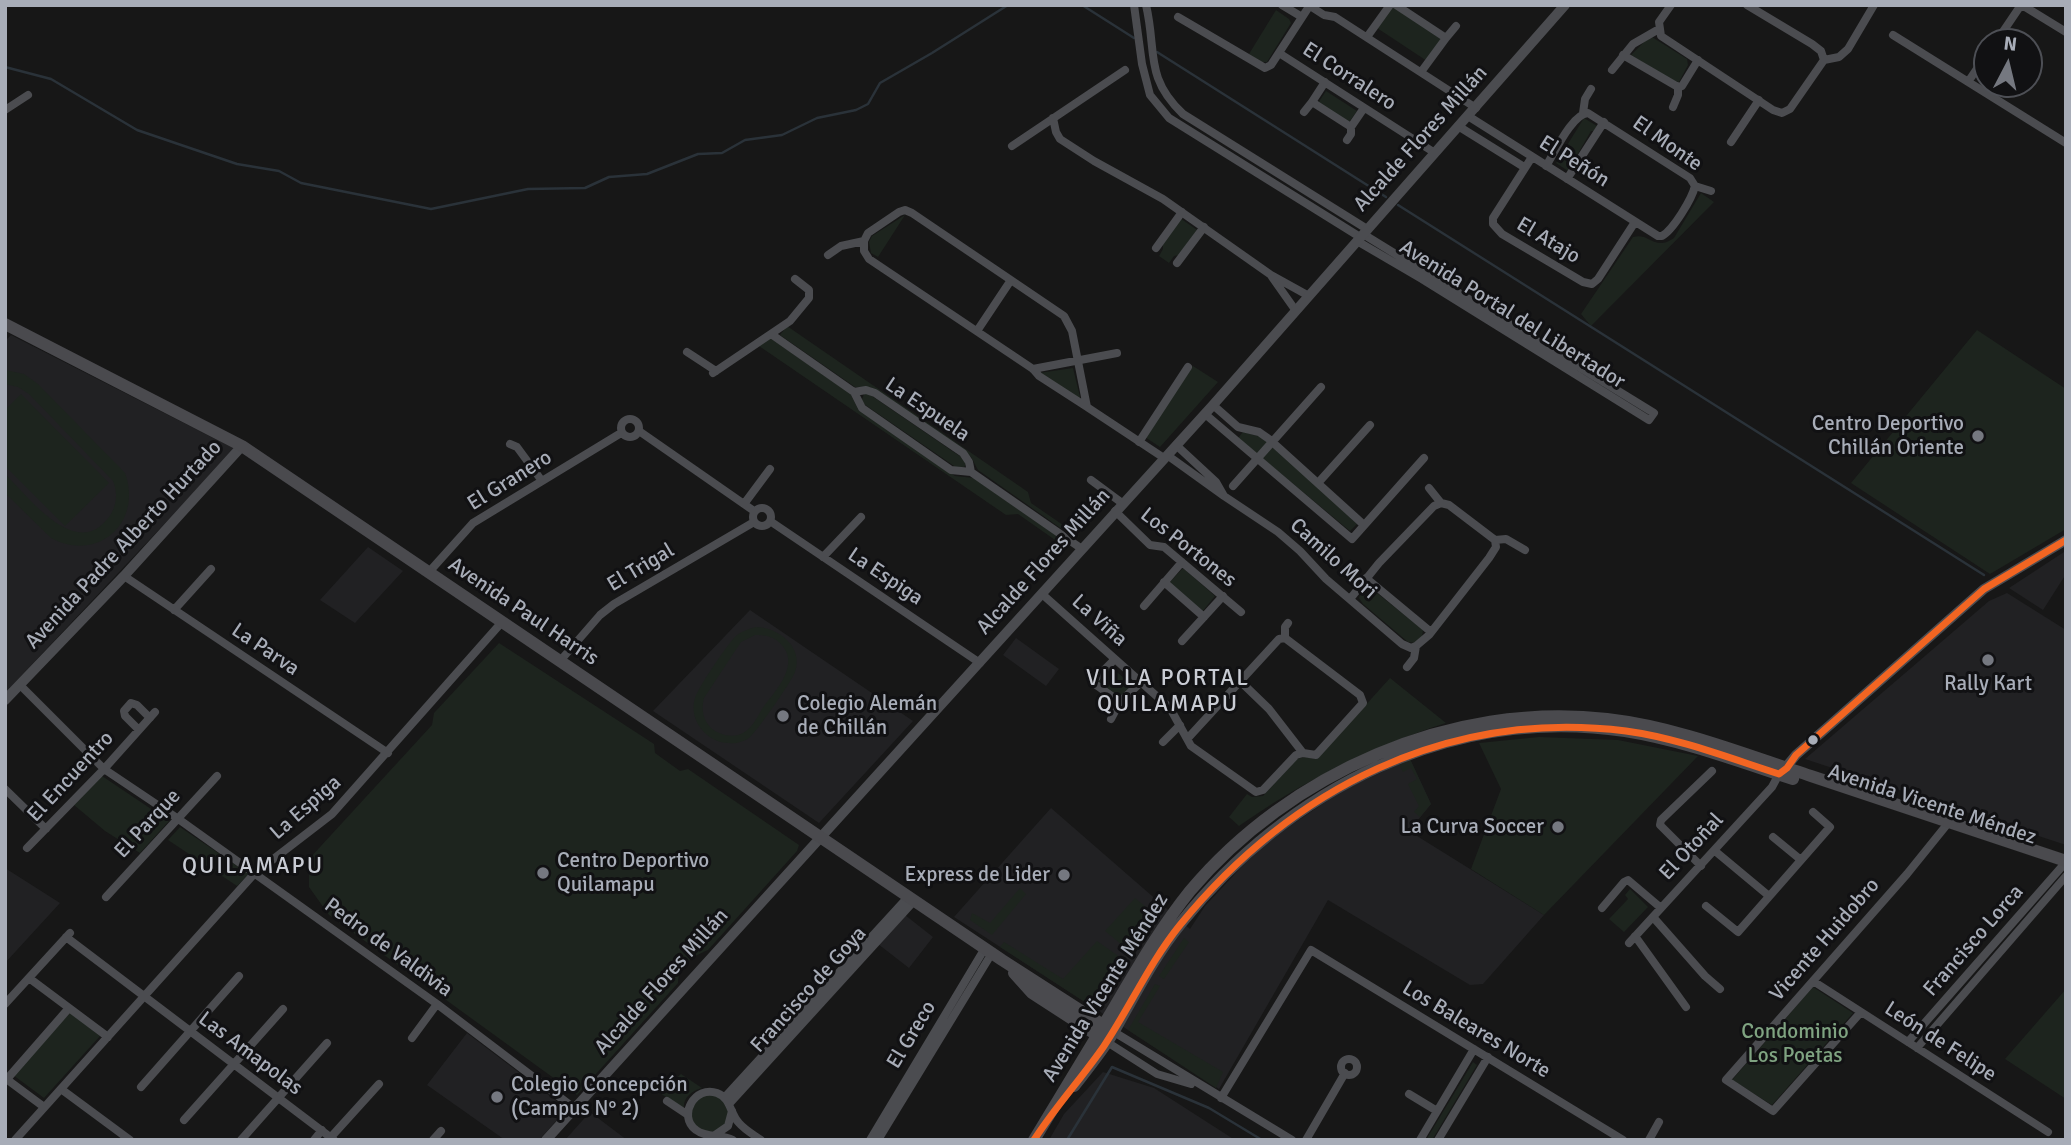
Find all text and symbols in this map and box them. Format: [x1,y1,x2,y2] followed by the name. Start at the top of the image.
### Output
[1973,28,2043,98] north arrow
[2002,31,2018,57] text: N
[1297,37,1401,117] street label: El Corralero
[1349,61,1493,217] street label: Alcalde Flores Millán
[1627,111,1707,177] street label: El Monte
[1534,131,1614,193] street label: El Peñón
[1512,212,1584,270] street label: El Atajo
[1395,235,1629,395] street label: Avenida Portal del Libertador
[880,372,974,448] street label: La Espuela
[1812,411,1964,461] place label: Centro Deportivo Chillán Oriente
[1970,428,1986,444] marker: Centro Deportivo Chillán Oriente
[21,435,227,655] street label: Avenida Padre Alberto Hurtado
[463,445,557,517] street label: El Granero
[972,484,1116,640] street label: Alcalde Flores Millán
[1135,503,1241,593] street label: Los Portones
[1284,513,1382,605] street label: Camilo Mori
[603,538,679,598] street label: El Trigal
[842,543,928,611] street label: La Espiga
[443,552,603,672] street label: Avenida Paul Harris
[1066,590,1132,652] street label: La Viña
[226,618,304,682] street label: La Parva
[1980,652,1996,668] marker: Rally Kart
[1087,665,1249,719] district label: VILLA PORTAL QUILAMAPU
[1944,671,2032,697] place label: Rally Kart
[797,691,937,741] place label: Colegio Alemán de Chillán
[775,708,791,724] marker: Colegio Alemán de Chillán
[23,726,119,828] street label: El Encuentro
[1806,733,1820,747] unlabelled marker
[1825,759,2039,851] street label: Avenida Vicente Méndez
[265,770,347,846] street label: La Espiga
[110,784,186,864] street label: El Parque
[1655,808,1729,886] street label: El Otoñal
[1400,814,1544,840] place label: La Curva Soccer
[1550,819,1566,835] marker: La Curva Soccer
[557,848,709,898] place label: Centro Deportivo Quilamapu
[183,853,323,881] district label: QUILAMAPU
[905,862,1050,888] place label: Express de Lider
[535,865,551,881] marker: Centro Deportivo Quilamapu
[1056,867,1072,883] marker: Express de Lider
[1765,873,1885,1007] street label: Vicente Huidobro
[1919,880,2029,1002] street label: Francisco Lorca
[1038,889,1174,1087] street label: Avenida Vicente Méndez
[319,893,457,1003] street label: Pedro de Valdivia
[590,904,734,1060] street label: Alcalde Flores Millán
[746,922,872,1058] street label: Francisco de Goya
[1397,976,1555,1084] street label: Los Baleares Norte
[882,996,942,1074] street label: El Greco
[1879,996,2001,1088] street label: León de Felipe
[193,1007,307,1101] street label: Las Amapolas
[1741,1019,1849,1069] park label: Condominio Los Poetas
[511,1072,688,1122] place label: Colegio Concepción (Campus N° 2)
[489,1089,505,1105] marker: Colegio Concepción (Campus N° 2)

